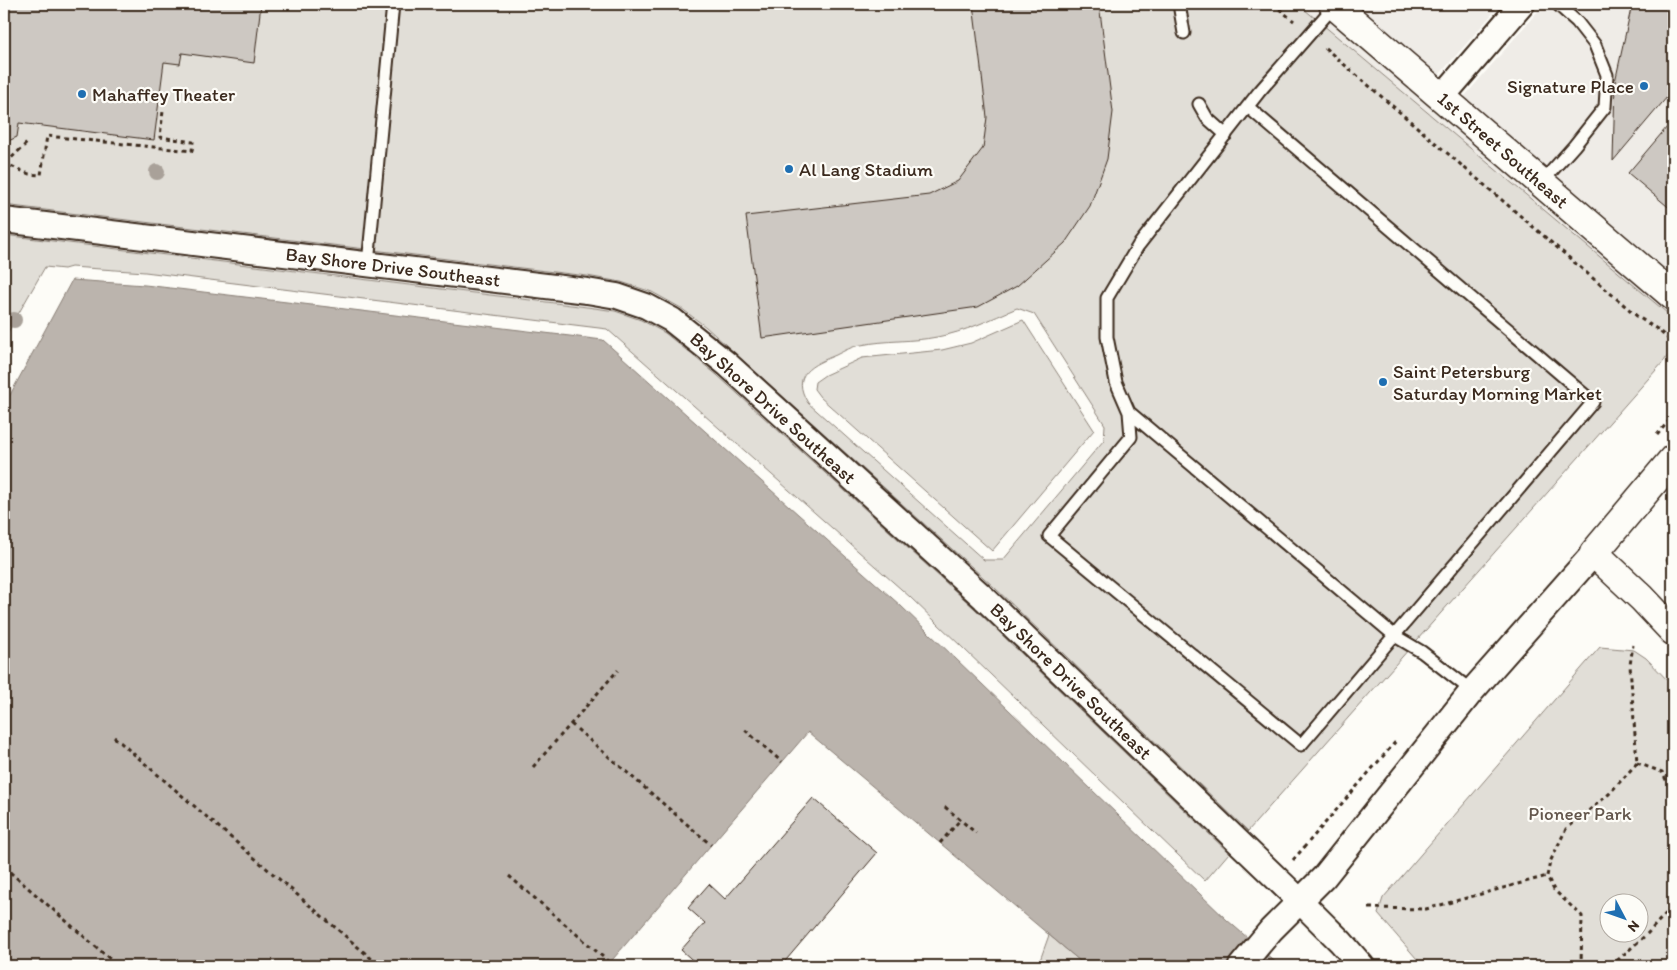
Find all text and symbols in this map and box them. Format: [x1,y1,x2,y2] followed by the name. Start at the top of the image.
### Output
[1507,75,1634,98] place label: Signature Place
[1638,80,1650,92] marker: Signature Place
[92,83,236,106] place label: Mahaffey Theater
[1433,87,1573,213] street label: 1st Street Southeast
[76,88,88,100] marker: Mahaffey Theater
[799,158,933,181] place label: Al Lang Stadium
[783,163,795,175] marker: Al Lang Stadium
[284,242,502,292] street label: Bay Shore Drive Southeast
[685,327,861,489] street label: Bay Shore Drive Southeast
[1393,360,1602,405] place label: Saint Petersburg Saturday Morning Market
[1377,376,1389,388] marker: Saint Petersburg Saturday Morning Market
[985,598,1157,764] street label: Bay Shore Drive Southeast
[1528,802,1632,825] park label: Pioneer Park
[1600,892,1650,942] north arrow
[1624,917,1643,935] text: N

